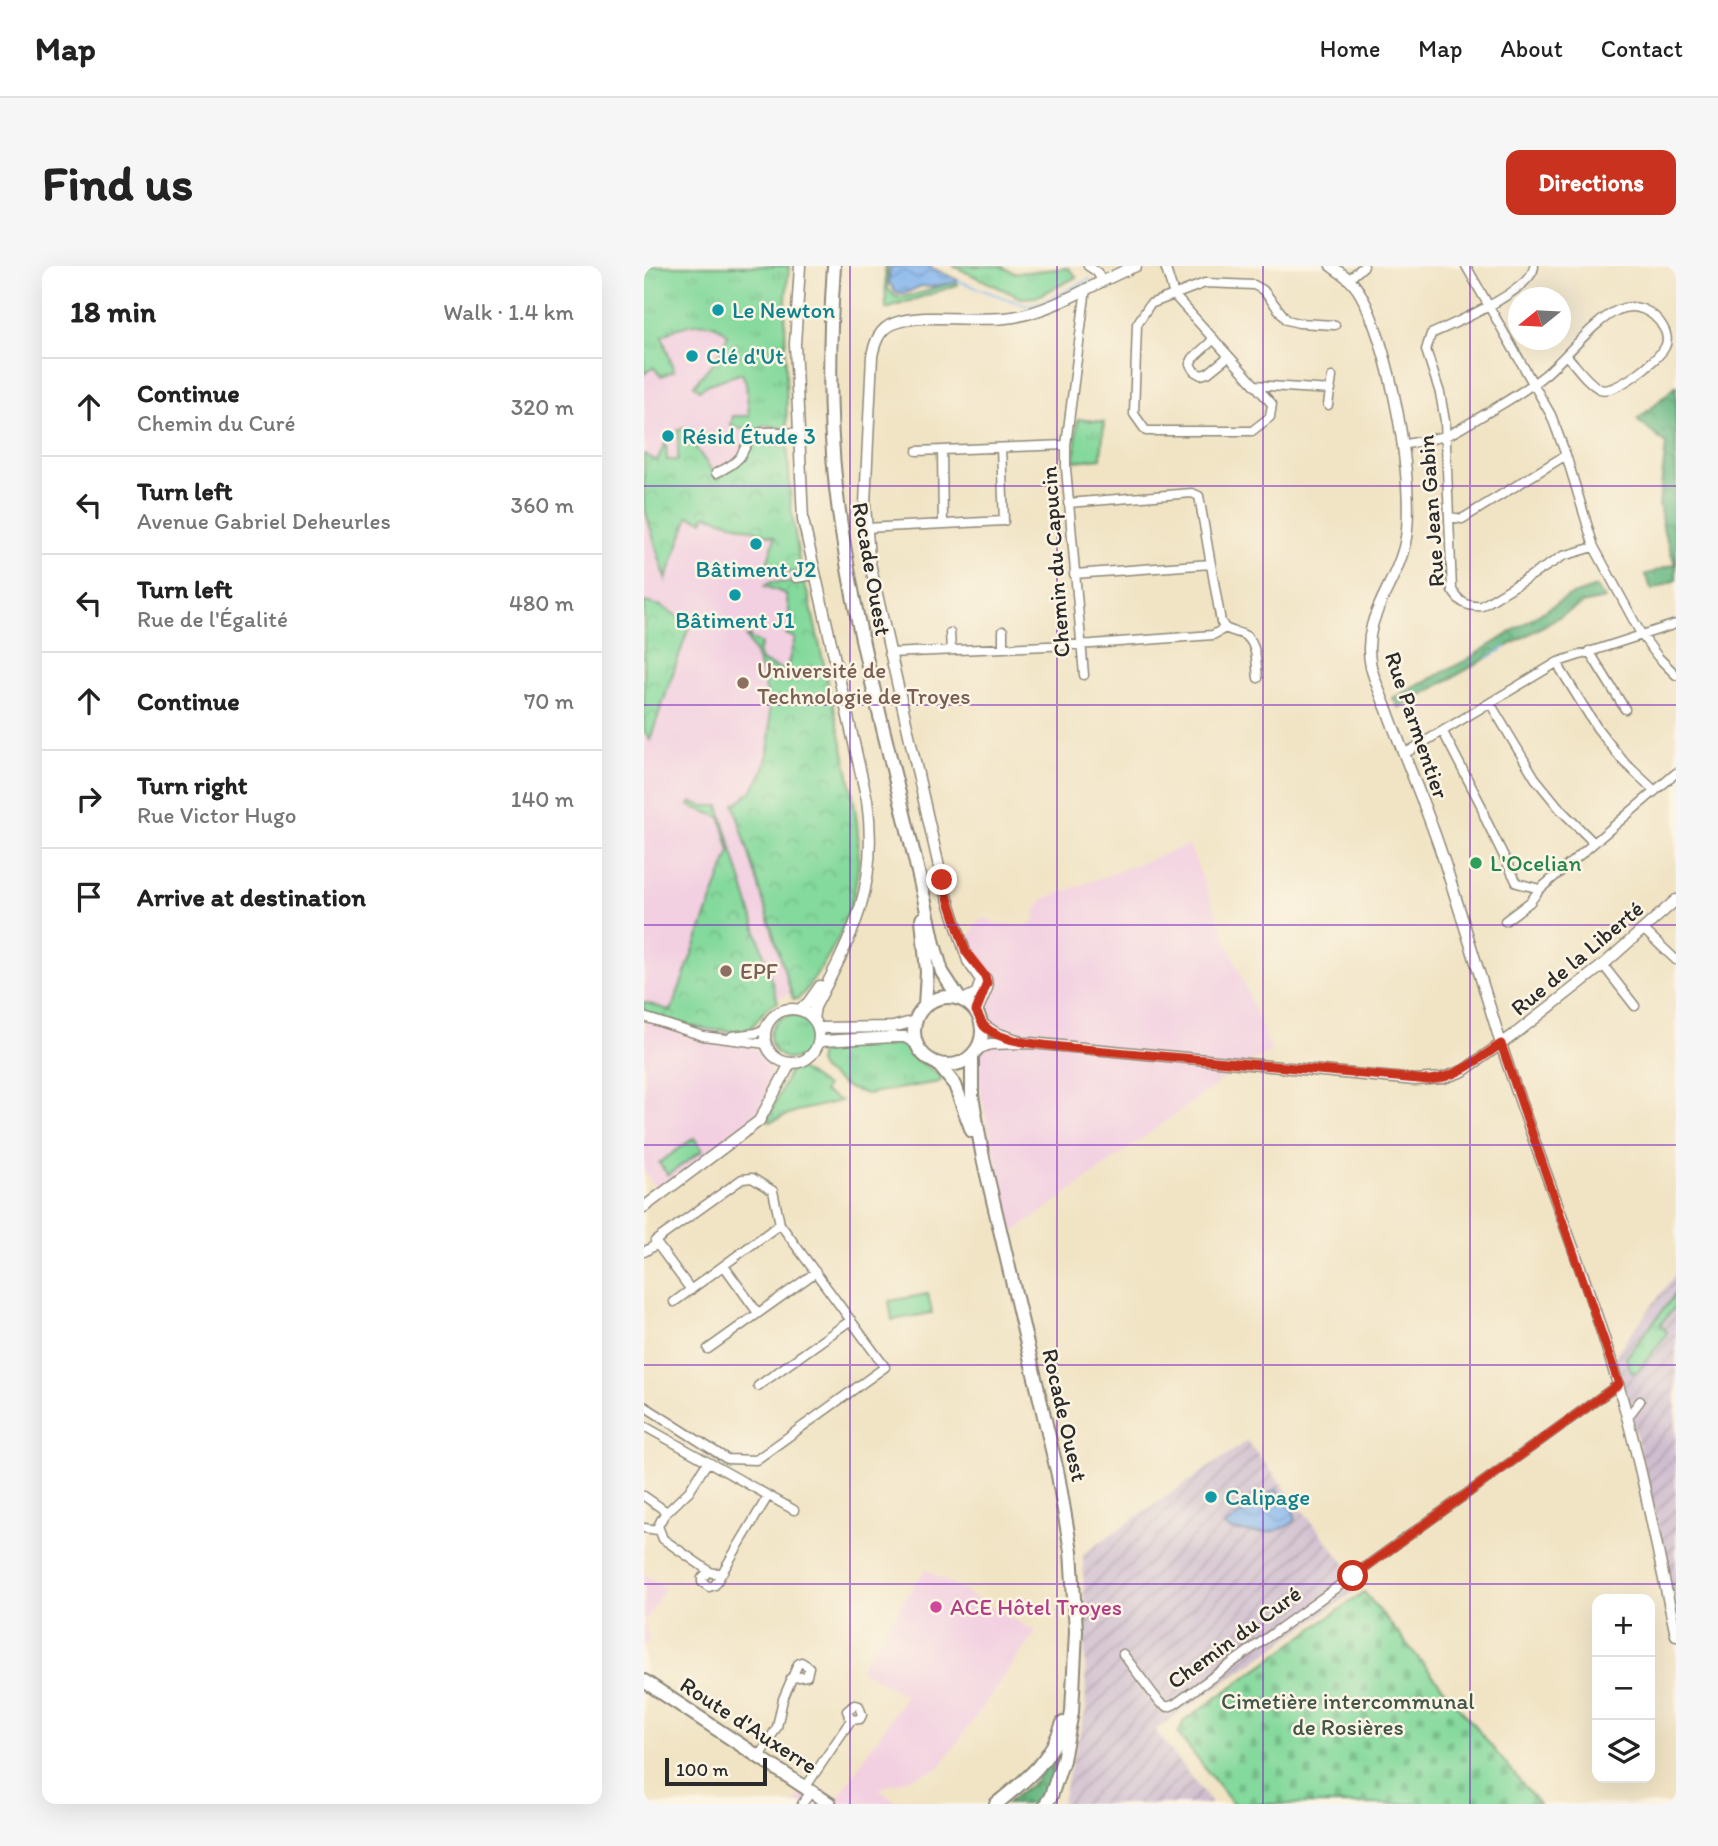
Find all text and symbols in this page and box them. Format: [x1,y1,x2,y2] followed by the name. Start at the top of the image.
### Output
[35,29,96,68] text: Map
[1320,34,1380,63] text: Home
[1418,34,1462,63] text: Map
[1500,34,1563,63] text: About
[1601,34,1683,63] text: Contact
[1506,150,1676,215] button: Directions
[42,153,193,212] text: Find us
[1508,287,1571,350] north arrow
[70,293,156,330] text: 18 min
[732,296,835,324] place label: Le Newton
[443,298,574,326] text: Walk · 1.4 km
[710,302,726,318] marker: Le Newton
[706,342,784,370] place label: Clé d'Ut
[684,348,700,364] marker: Clé d'Ut
[137,377,240,409] text: Continue
[70,388,108,426] icon: ahead
[511,393,574,421] text: 320 m
[137,409,295,437] text: Chemin du Curé
[682,422,816,450] place label: Résid Étude 3
[660,428,676,444] marker: Résid Étude 3
[1412,434,1450,588] street label: Rue Jean Gabin
[1034,465,1076,659] street label: Chemin du Capucin
[137,475,233,507] text: Turn left
[70,486,108,524] icon: left
[511,491,574,519] text: 360 m
[846,500,898,638] street label: Rocade Ouest
[137,507,391,535] text: Avenue Gabriel Deheurles
[748,536,764,552] marker: Bâtiment J2
[696,555,816,583] place label: Bâtiment J2
[137,573,233,605] text: Turn left
[70,584,108,622] icon: left
[727,587,743,603] marker: Bâtiment J1
[509,589,574,617] text: 480 m
[137,605,288,633] text: Rue de l'Égalité
[675,606,795,634] place label: Bâtiment J1
[1379,648,1455,803] street label: Rue Parmentier
[757,656,971,710] place label: Université de Technologie de Troyes
[735,675,751,691] marker: Université de Technologie de Troyes
[70,682,108,720] icon: ahead
[137,685,240,717] text: Continue
[524,687,574,715] text: 70 m
[137,769,248,801] text: Turn right
[70,780,108,818] icon: right
[511,785,574,813] text: 140 m
[137,801,297,829] text: Rue Victor Hugo
[1490,849,1582,877] place label: L'Ocelian
[1468,855,1484,871] marker: L'Ocelian
[926,864,957,895] route end
[70,878,108,916] icon: arrive
[137,881,366,913] text: Arrive at destination
[1505,894,1649,1022] street label: Rue de la Liberté
[740,957,778,985] place label: EPF
[718,963,734,979] marker: EPF
[1036,1346,1094,1484] street label: Rocade Ouest
[1225,1483,1310,1511] place label: Calipage
[1203,1489,1219,1505] marker: Calipage
[1337,1560,1368,1591] route start
[1162,1579,1306,1695] street label: Chemin du Curé
[950,1593,1122,1621] place label: ACE Hôtel Troyes
[1592,1594,1655,1783] map controls
[1592,1594,1655,1657] button: +
[928,1599,944,1615] marker: ACE Hôtel Troyes
[1592,1657,1655,1720] button: −
[675,1670,823,1780] street label: Route d'Auxerre
[1221,1687,1475,1741] park label: Cimetière intercommunal de Rosières
[1592,1720,1655,1783] button: layers
[665,1755,766,1787] scale bar
[676,1758,728,1781] text: 100 m

